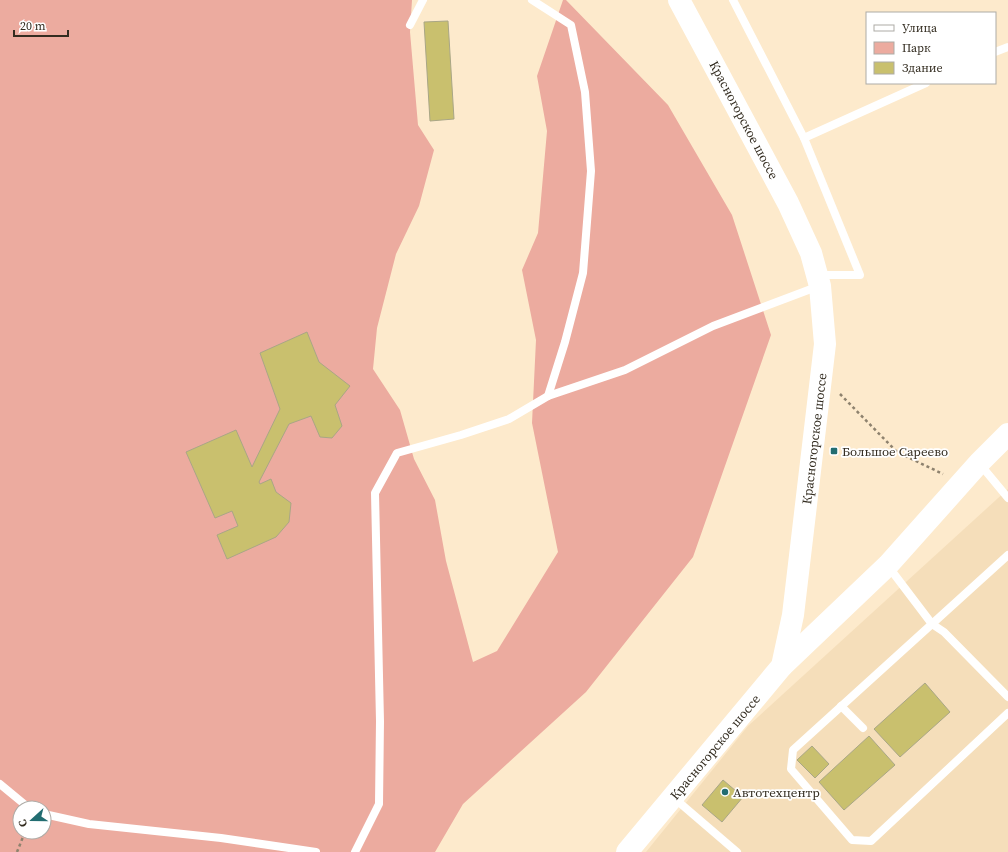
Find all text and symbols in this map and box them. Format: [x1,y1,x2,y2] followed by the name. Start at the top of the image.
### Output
[14,12,68,38] scale bar
[866,12,996,84] legend
[20,18,46,34] text: 20 m
[902,20,938,36] text: Улица
[902,40,931,56] text: Парк
[706,58,783,182] street label: Красногорское шоссе
[902,60,943,76] text: Здание
[798,372,830,505] street label: Красногорское шоссе
[842,443,948,460] place label: Большое Сареево
[829,446,839,456] marker: Большое Сареево
[666,690,764,803] street label: Красногорское шоссе
[733,784,820,801] place label: Автотехцентр
[720,787,730,797] marker: Автотехцентр
[12,800,52,840] north arrow
[15,817,31,829] text: С

